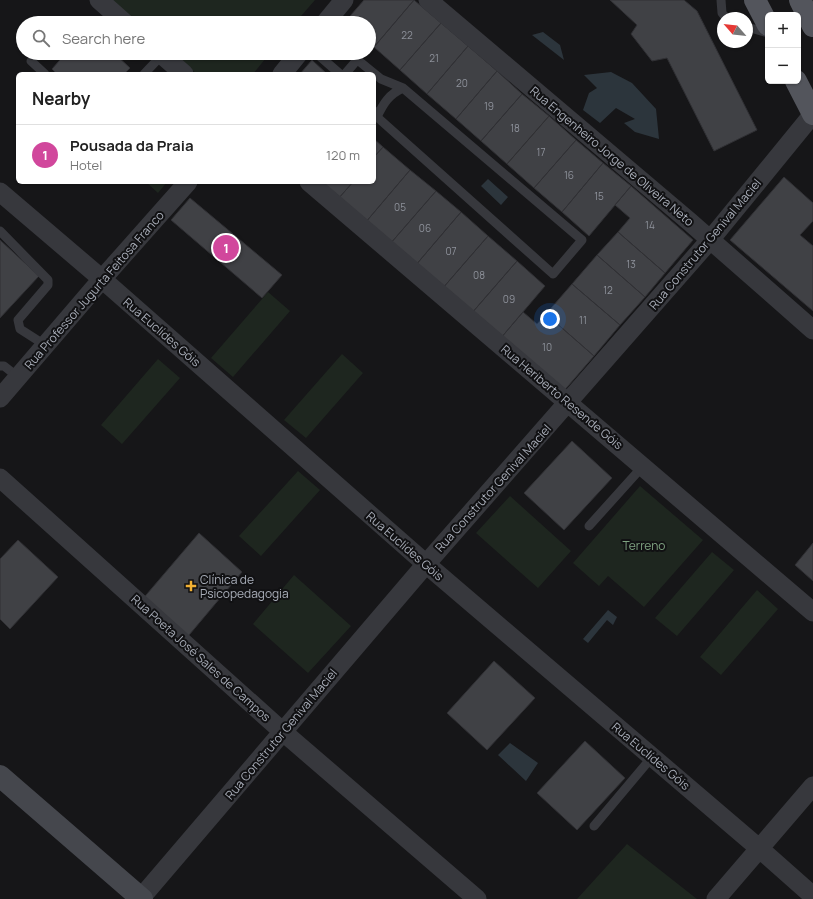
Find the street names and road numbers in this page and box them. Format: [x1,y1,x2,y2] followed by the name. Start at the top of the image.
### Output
[526,82,698,230] street label: Rua Engenheiro Jorge de Oliveira Neto
[645,175,765,313] street label: Rua Construtor Genival Maciel
[20,207,168,373] street label: Rua Professor Jugurta Feitosa Franco
[120,294,204,370] street label: Rua Euclídes Góis
[497,341,627,453] street label: Rua Heriberto Resende Góis
[431,421,555,555] street label: Rua Construtor Genival Maciel
[363,508,447,584] street label: Rua Euclídes Góis
[128,591,274,725] street label: Rua Poeta José Sales de Campos
[221,665,341,803] street label: Rua Construtor Genival Maciel
[608,718,694,794] street label: Rua Euclídes Góis

